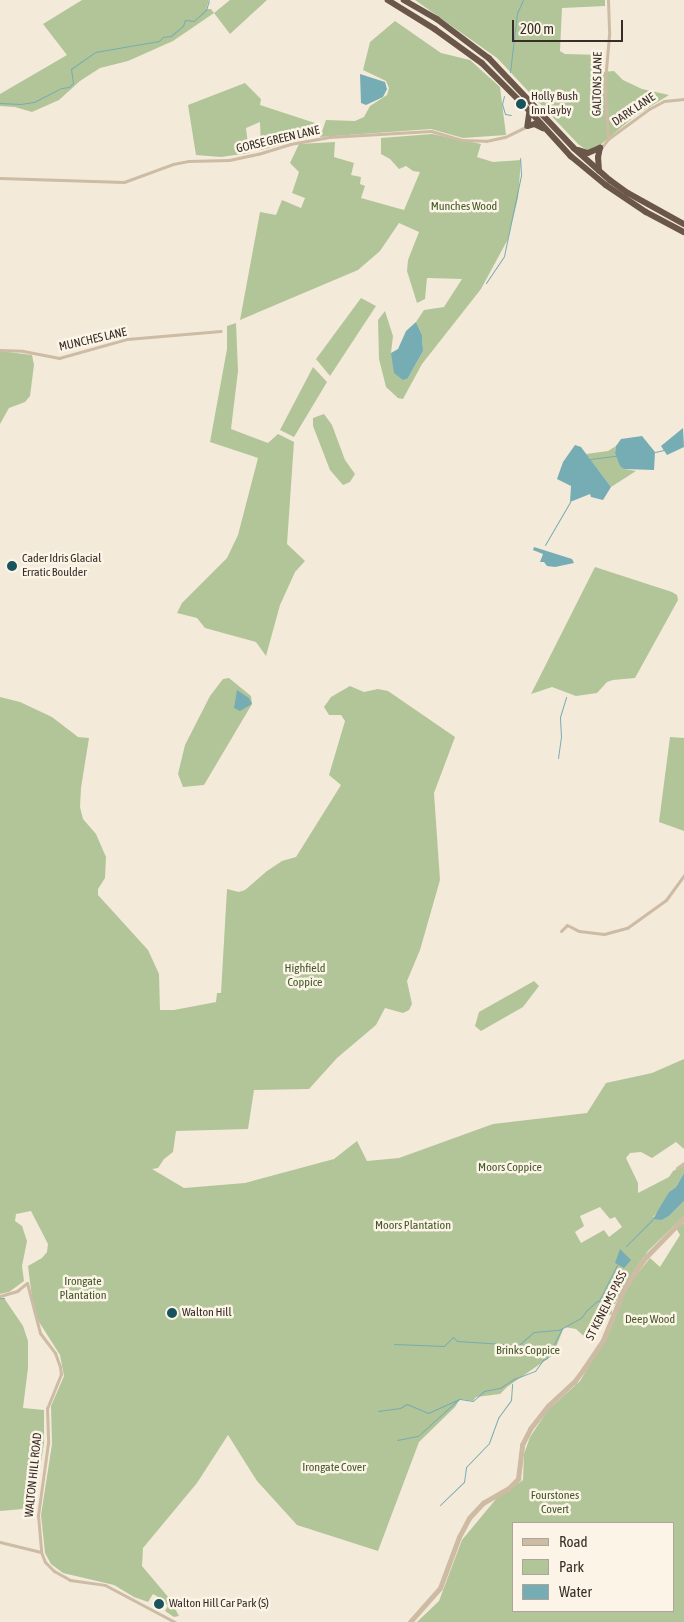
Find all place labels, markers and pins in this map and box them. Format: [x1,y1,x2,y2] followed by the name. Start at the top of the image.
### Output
[531,90,578,118] place label: Holly Bush Inn layby
[515,98,527,110] marker: Holly Bush Inn layby
[22,552,101,580] place label: Cader Idris Glacial Erratic Boulder
[6,560,18,572] marker: Cader Idris Glacial Erratic Boulder
[182,1306,232,1320] place label: Walton Hill
[166,1307,178,1319] marker: Walton Hill
[169,1597,269,1611] place label: Walton Hill Car Park (S)
[153,1598,165,1610] marker: Walton Hill Car Park (S)

